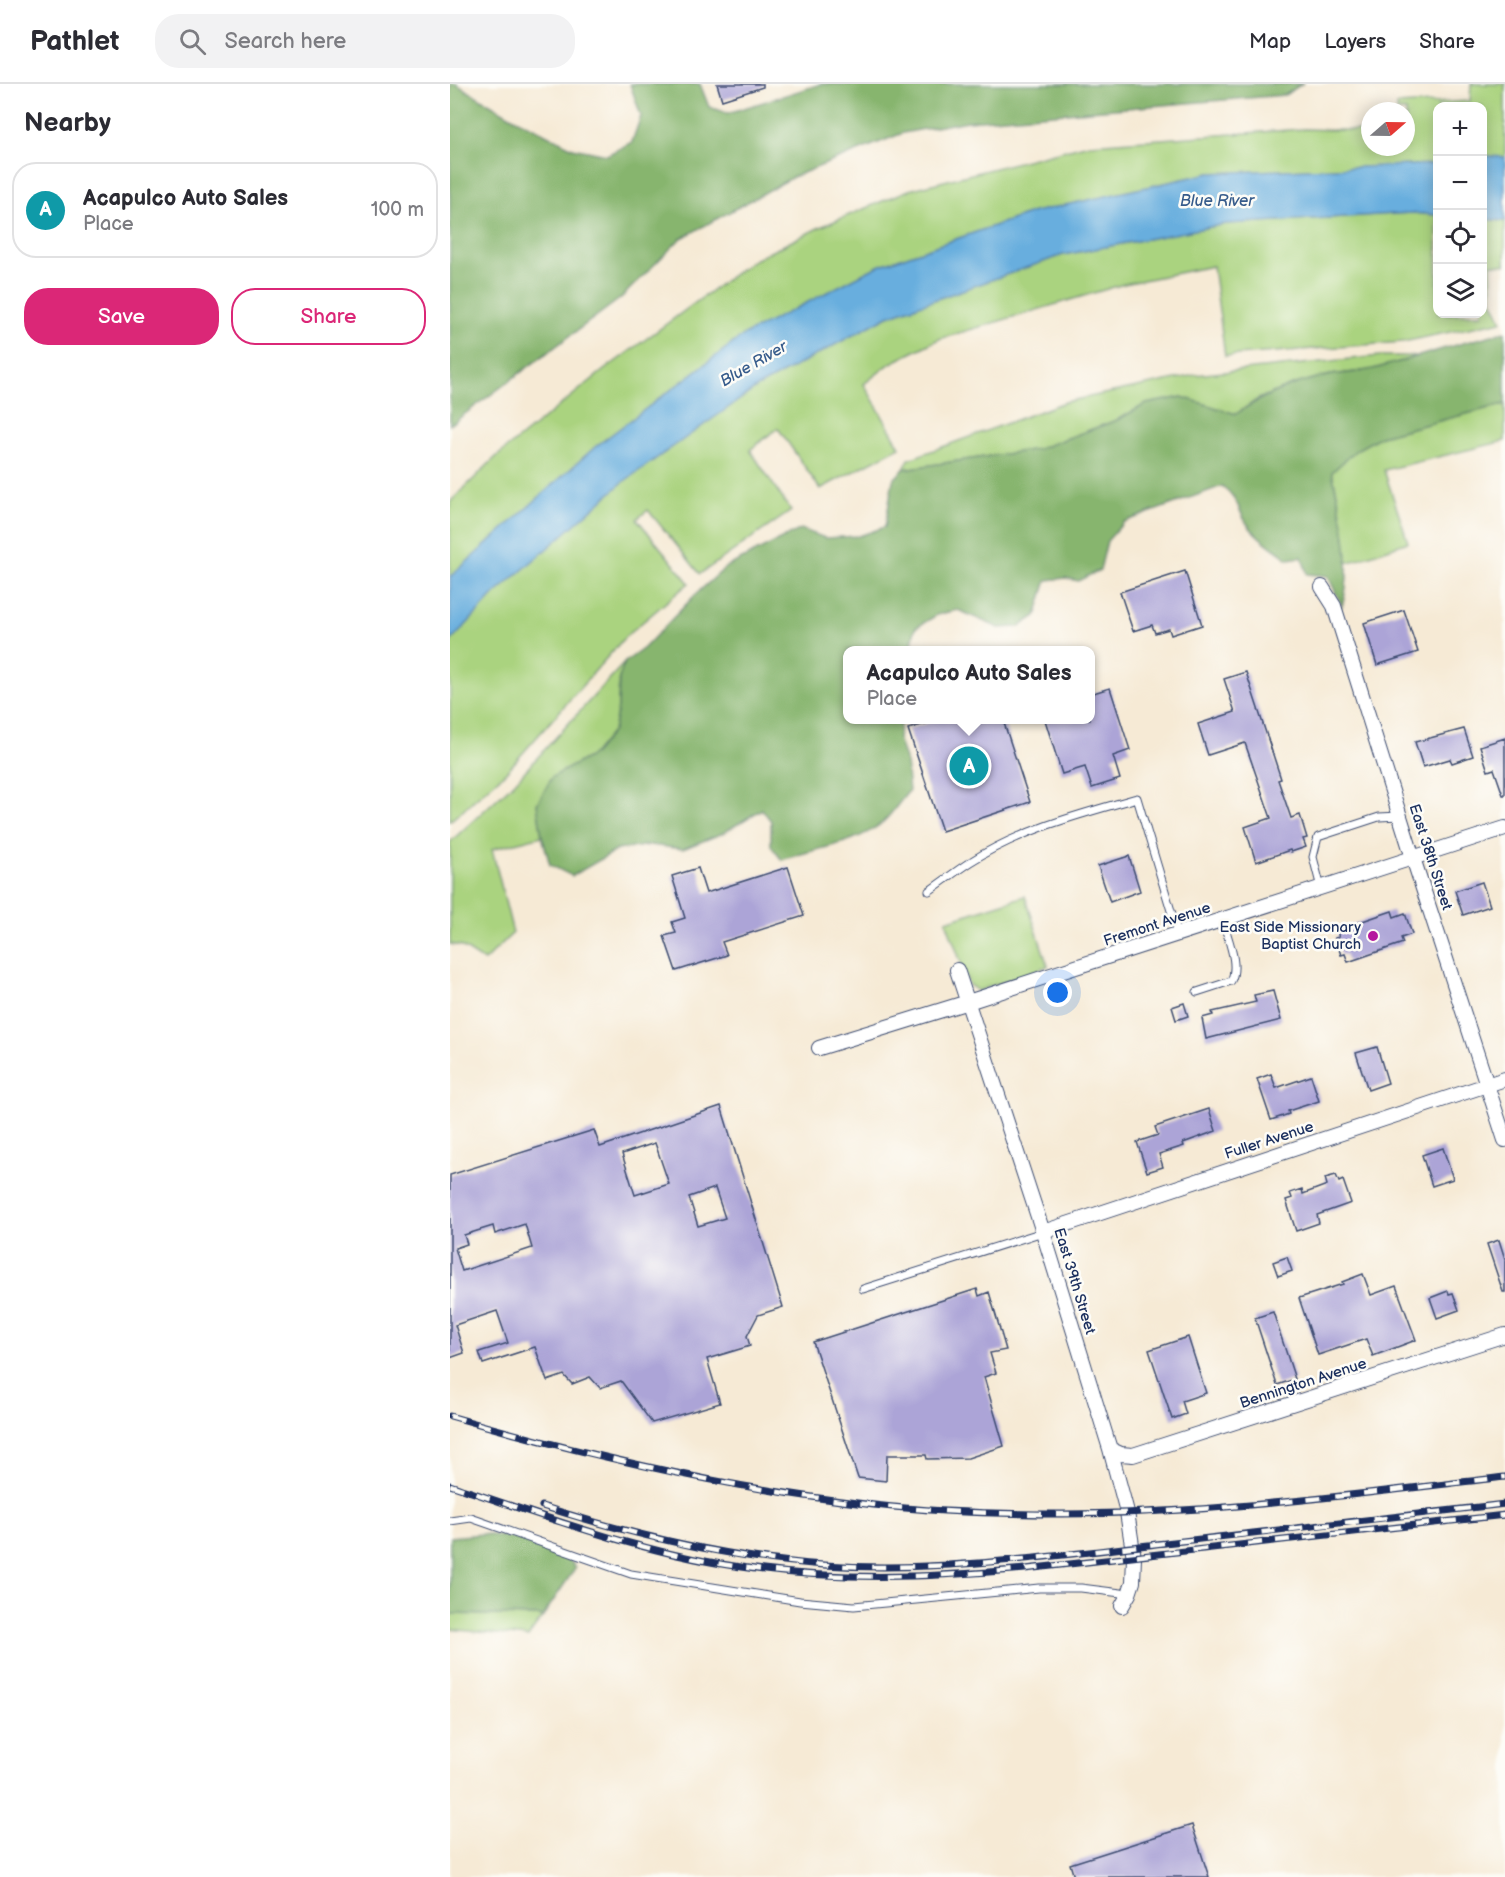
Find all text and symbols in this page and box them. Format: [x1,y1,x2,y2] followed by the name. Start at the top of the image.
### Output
[155,14,575,68] search box
[30,25,119,58] text: Pathlet
[176,25,209,58] icon: search
[224,28,346,55] text: Search here
[1249,29,1291,54] text: Map
[1324,29,1386,54] text: Layers
[1419,29,1475,54] text: Share
[1361,102,1415,156] north arrow
[1433,102,1487,318] map controls
[1433,102,1487,156] button: +
[24,108,111,139] text: Nearby
[1433,156,1487,210] button: −
[83,185,288,212] text: Acapulco Auto Sales
[1180,192,1255,211] water label: Blue River
[39,198,52,222] text: A
[371,198,424,222] text: 100 m
[1433,210,1487,264] button: locate
[83,212,134,236] text: Place
[1433,264,1487,318] button: layers
[24,288,219,345] button: Save
[231,288,426,345] button: Share
[717,337,792,391] water label: Blue River
[843,646,1095,724] popup
[866,660,1072,687] text: Acapulco Auto Sales
[866,687,917,711] text: Place
[950,744,988,788] pin: A
[1404,802,1457,913] street label: East 38th Street
[1101,898,1213,951] street label: Fremont Avenue
[1219,918,1361,954] place label: East Side Missionary Baptist Church
[1366,929,1380,943] marker: East Side Missionary Baptist Church
[1043,978,1072,1007] your location
[1222,1117,1316,1164] street label: Fuller Avenue
[1049,1226,1100,1337] street label: East 39th Street
[1237,1354,1369,1413] street label: Bennington Avenue

